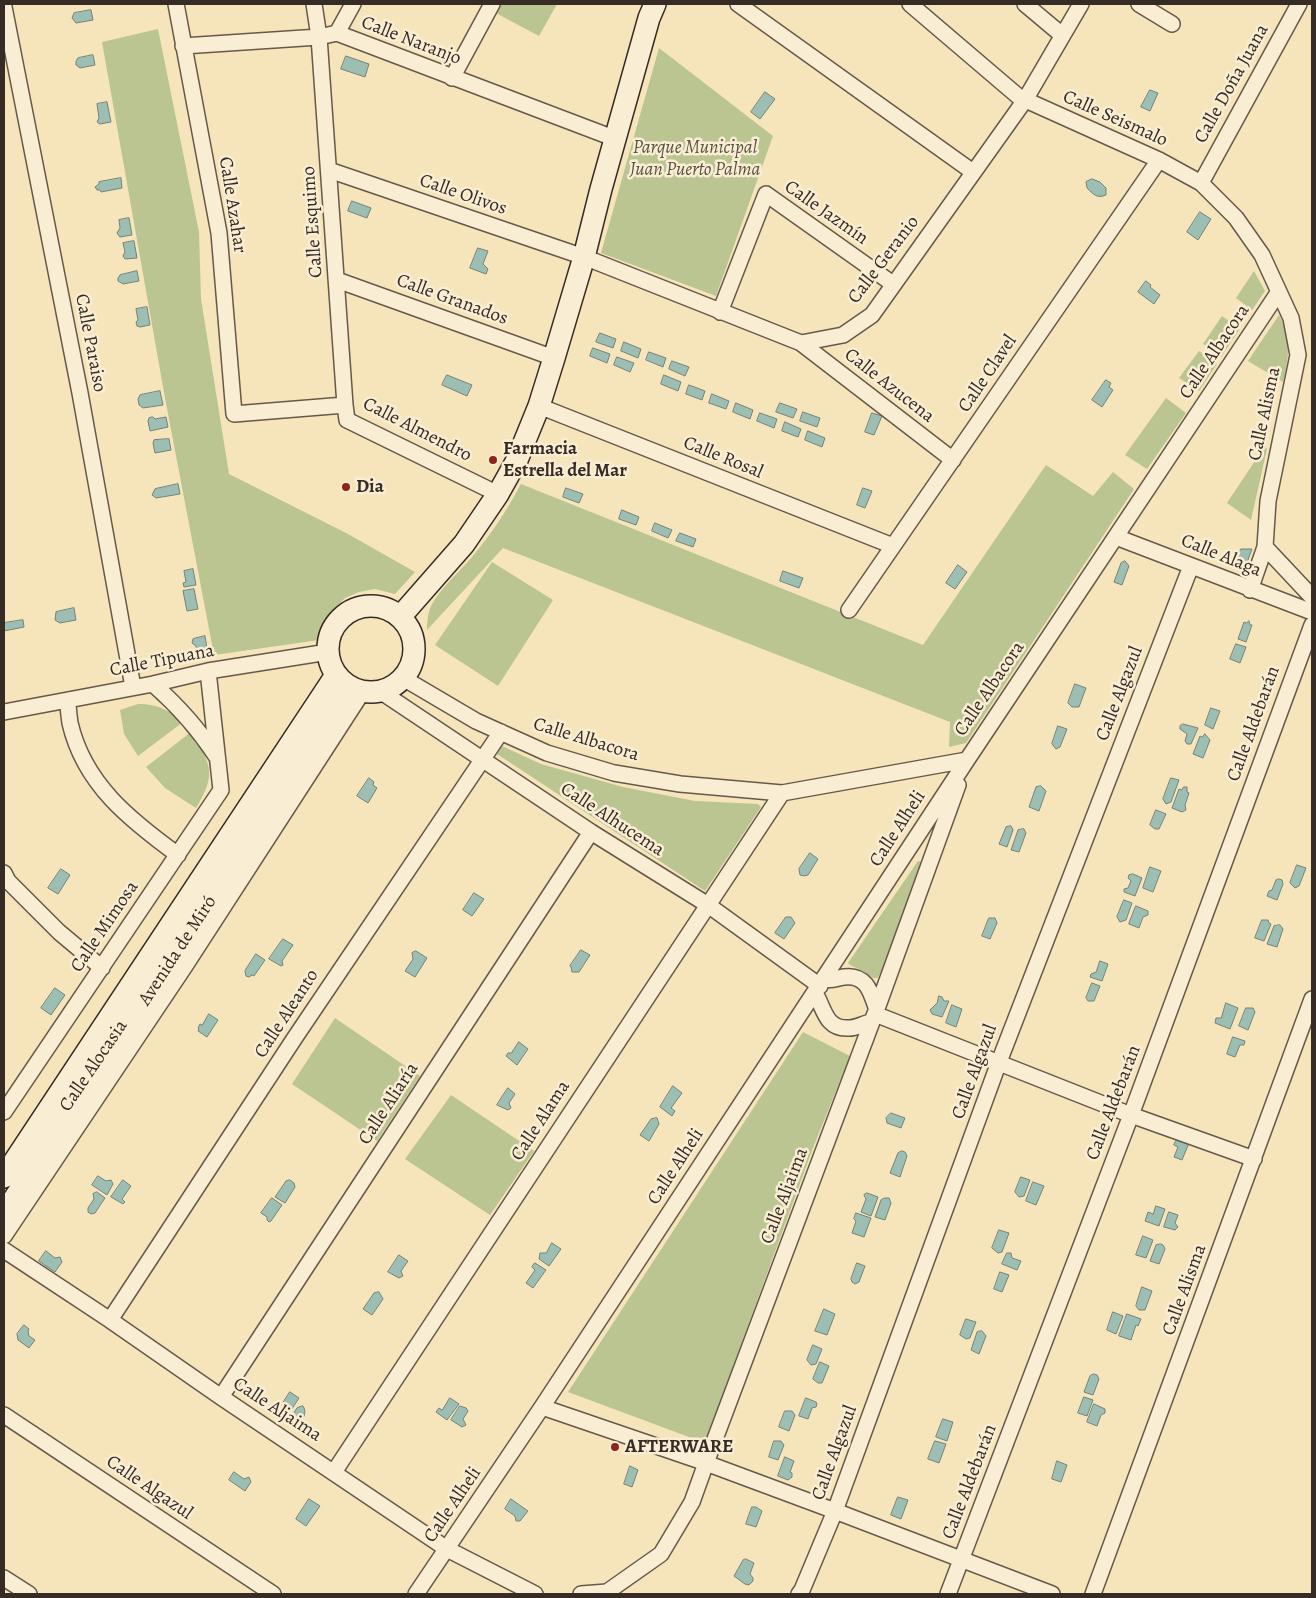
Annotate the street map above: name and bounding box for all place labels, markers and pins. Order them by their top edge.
place label: Farmacia Estrella del Mar [503,438,627,482]
marker: Farmacia Estrella del Mar [487,454,499,466]
place label: Dia [356,476,384,498]
marker: Dia [340,481,352,493]
place label: AFTERWARE [625,1436,733,1458]
marker: AFTERWARE [609,1441,621,1453]

